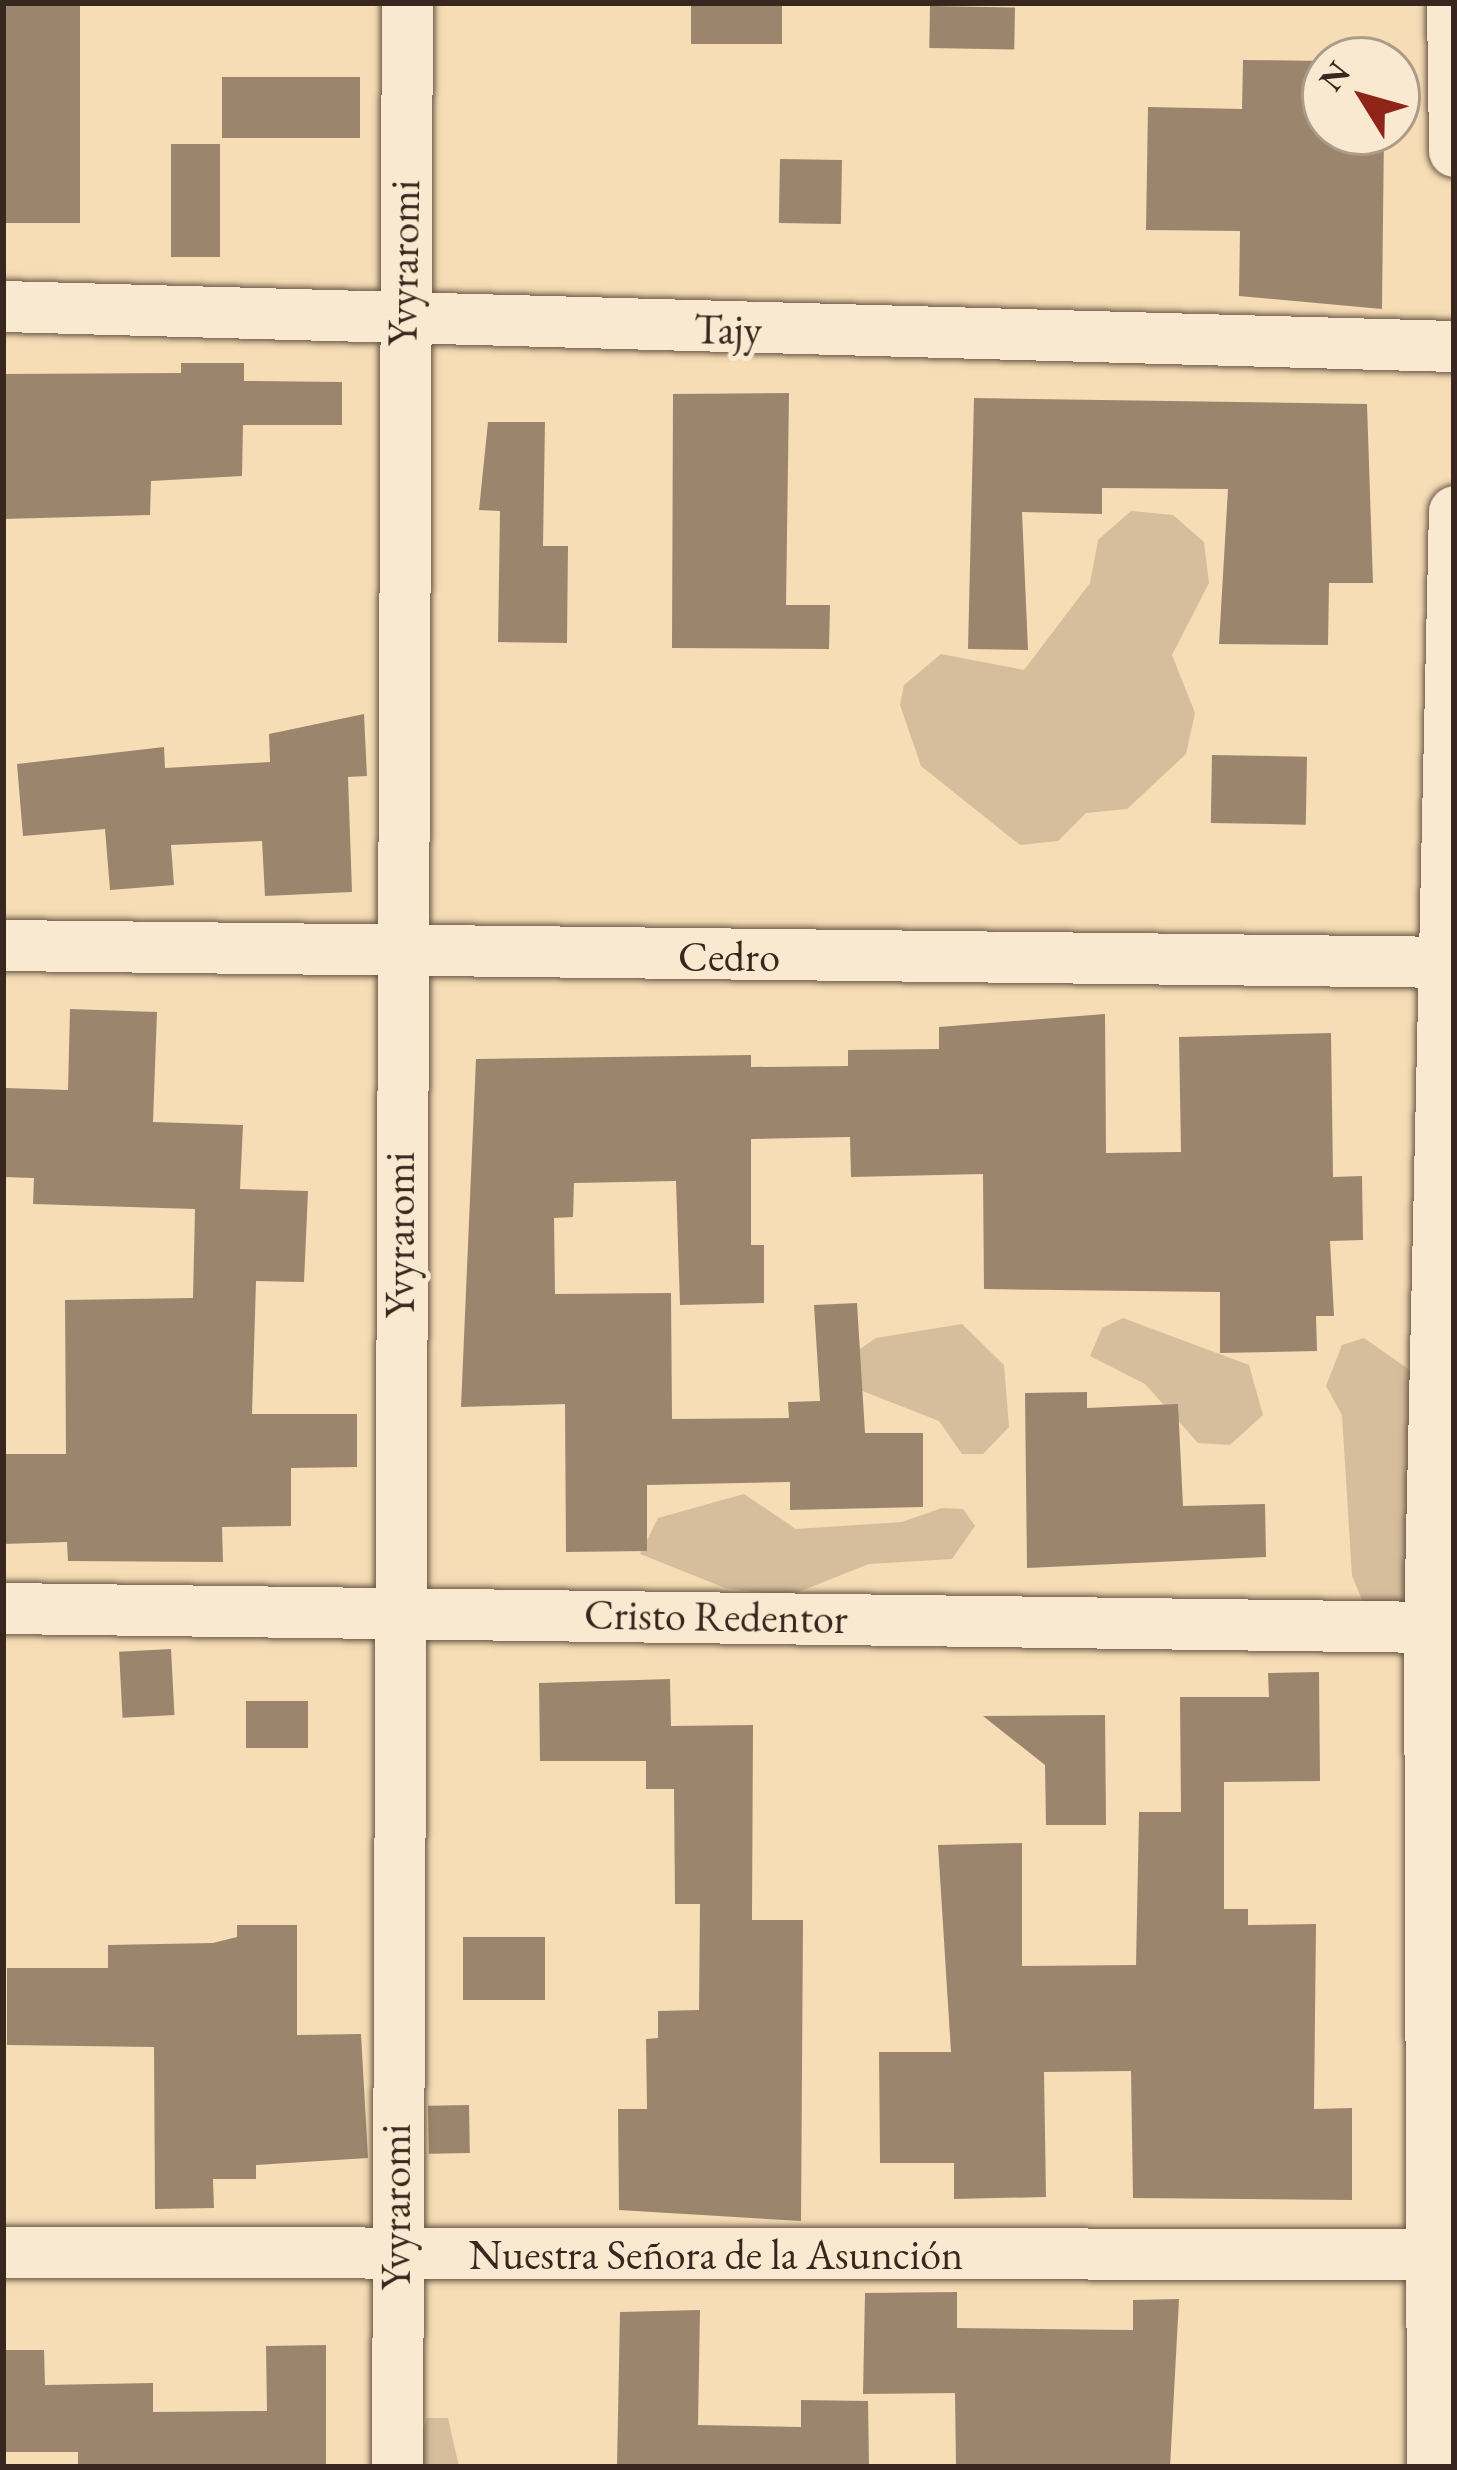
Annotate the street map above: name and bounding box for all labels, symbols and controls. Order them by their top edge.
north arrow [1301,36,1421,156]
text: N [1309,52,1359,99]
street label: Yvyraromi [377,179,431,347]
street label: Tajy [694,304,762,356]
street label: Cedro [678,932,780,982]
street label: Yvyraromi [375,1152,425,1318]
street label: Cristo Redentor [584,1590,848,1644]
street label: Yvyraromi [371,2124,421,2290]
street label: Nuestra Señora de la Asunción [469,2230,963,2280]

